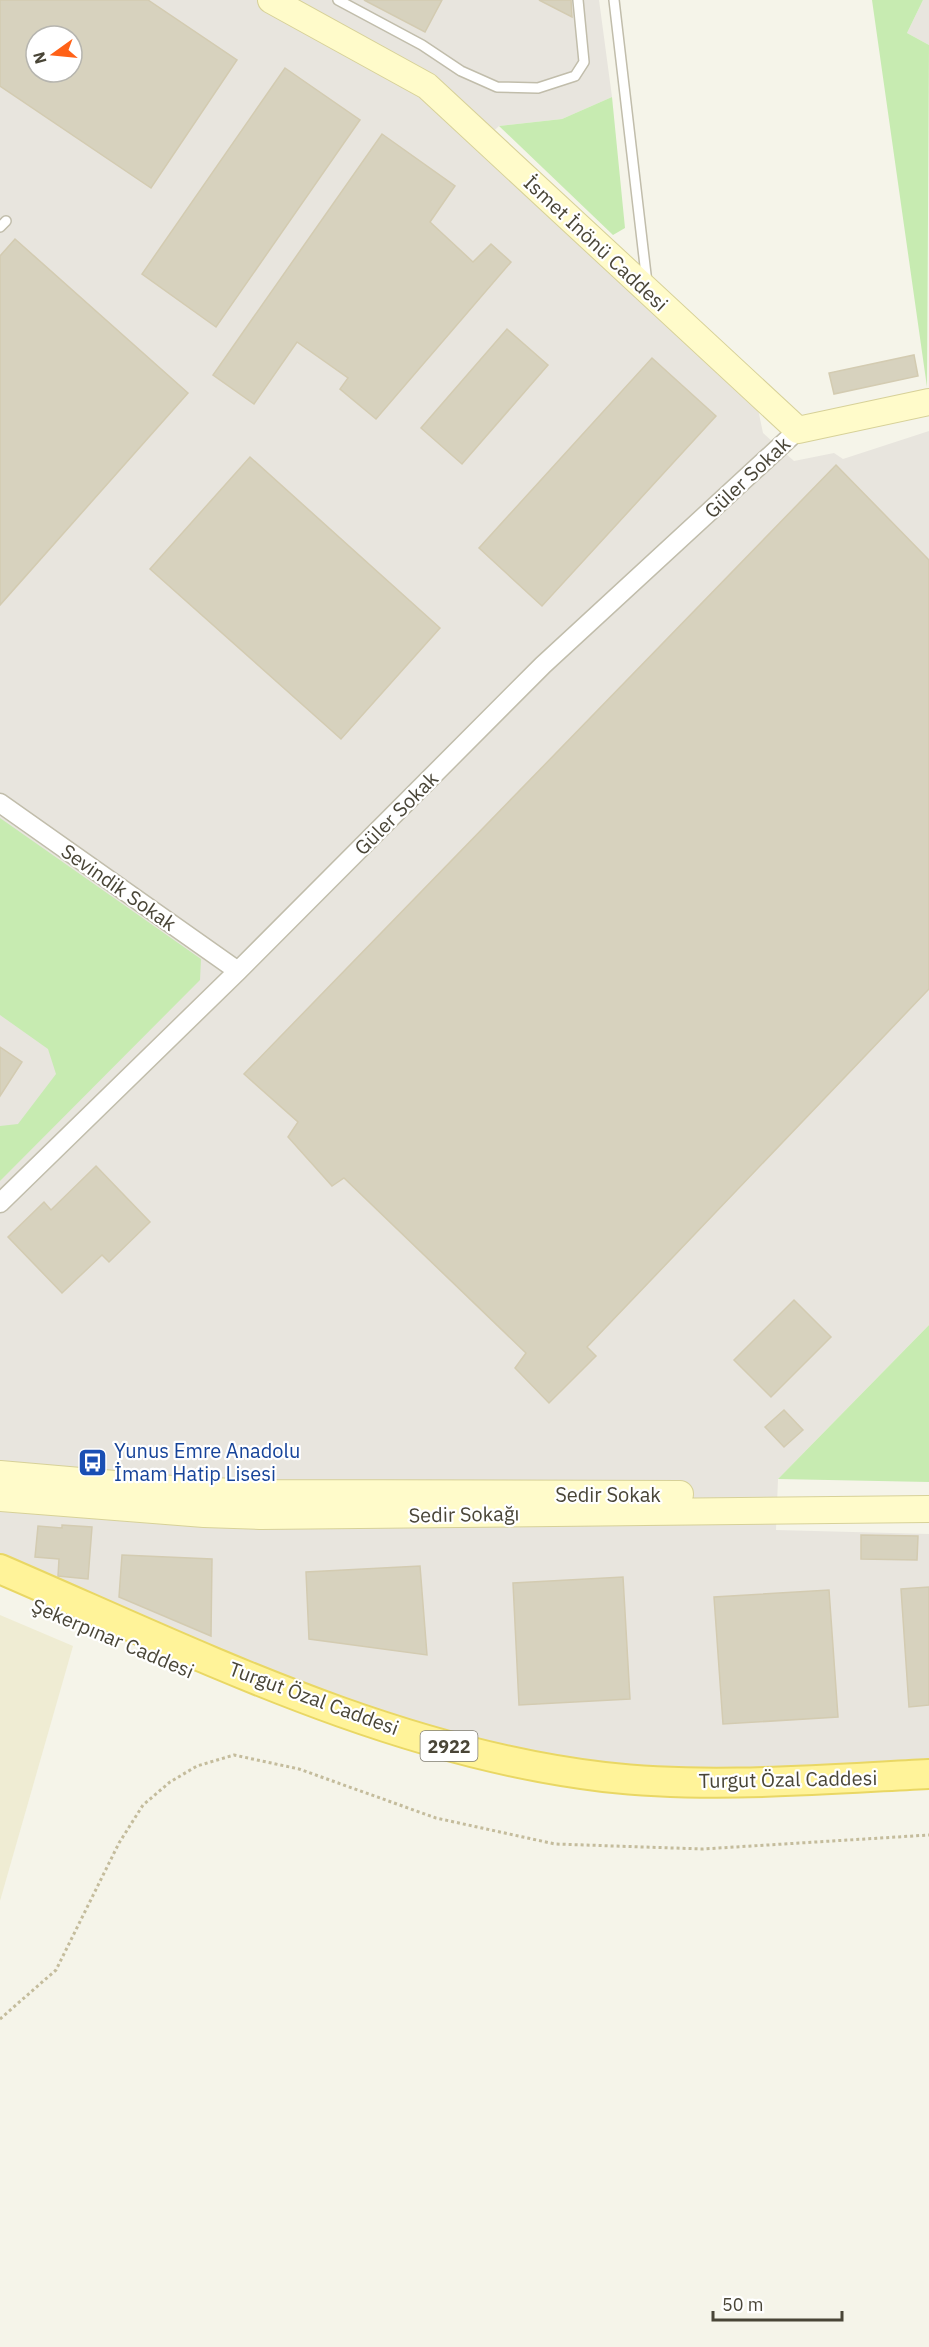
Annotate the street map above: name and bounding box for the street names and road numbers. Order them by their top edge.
street label: İsmet İnönü Caddesi [518,169,674,317]
street label: Güler Sokak [698,430,796,524]
street label: Güler Sokak [348,765,444,861]
street label: Sevindik Sokak [56,837,182,937]
street label: Sedir Sokak [555,1481,661,1508]
street label: Sedir Sokağı [408,1500,520,1528]
street label: Şekerpınar Caddesi [28,1592,198,1684]
street label: Turgut Özal Caddesi [225,1655,403,1741]
road number: 2922 [420,1731,478,1761]
street label: Turgut Özal Caddesi [698,1764,878,1794]

